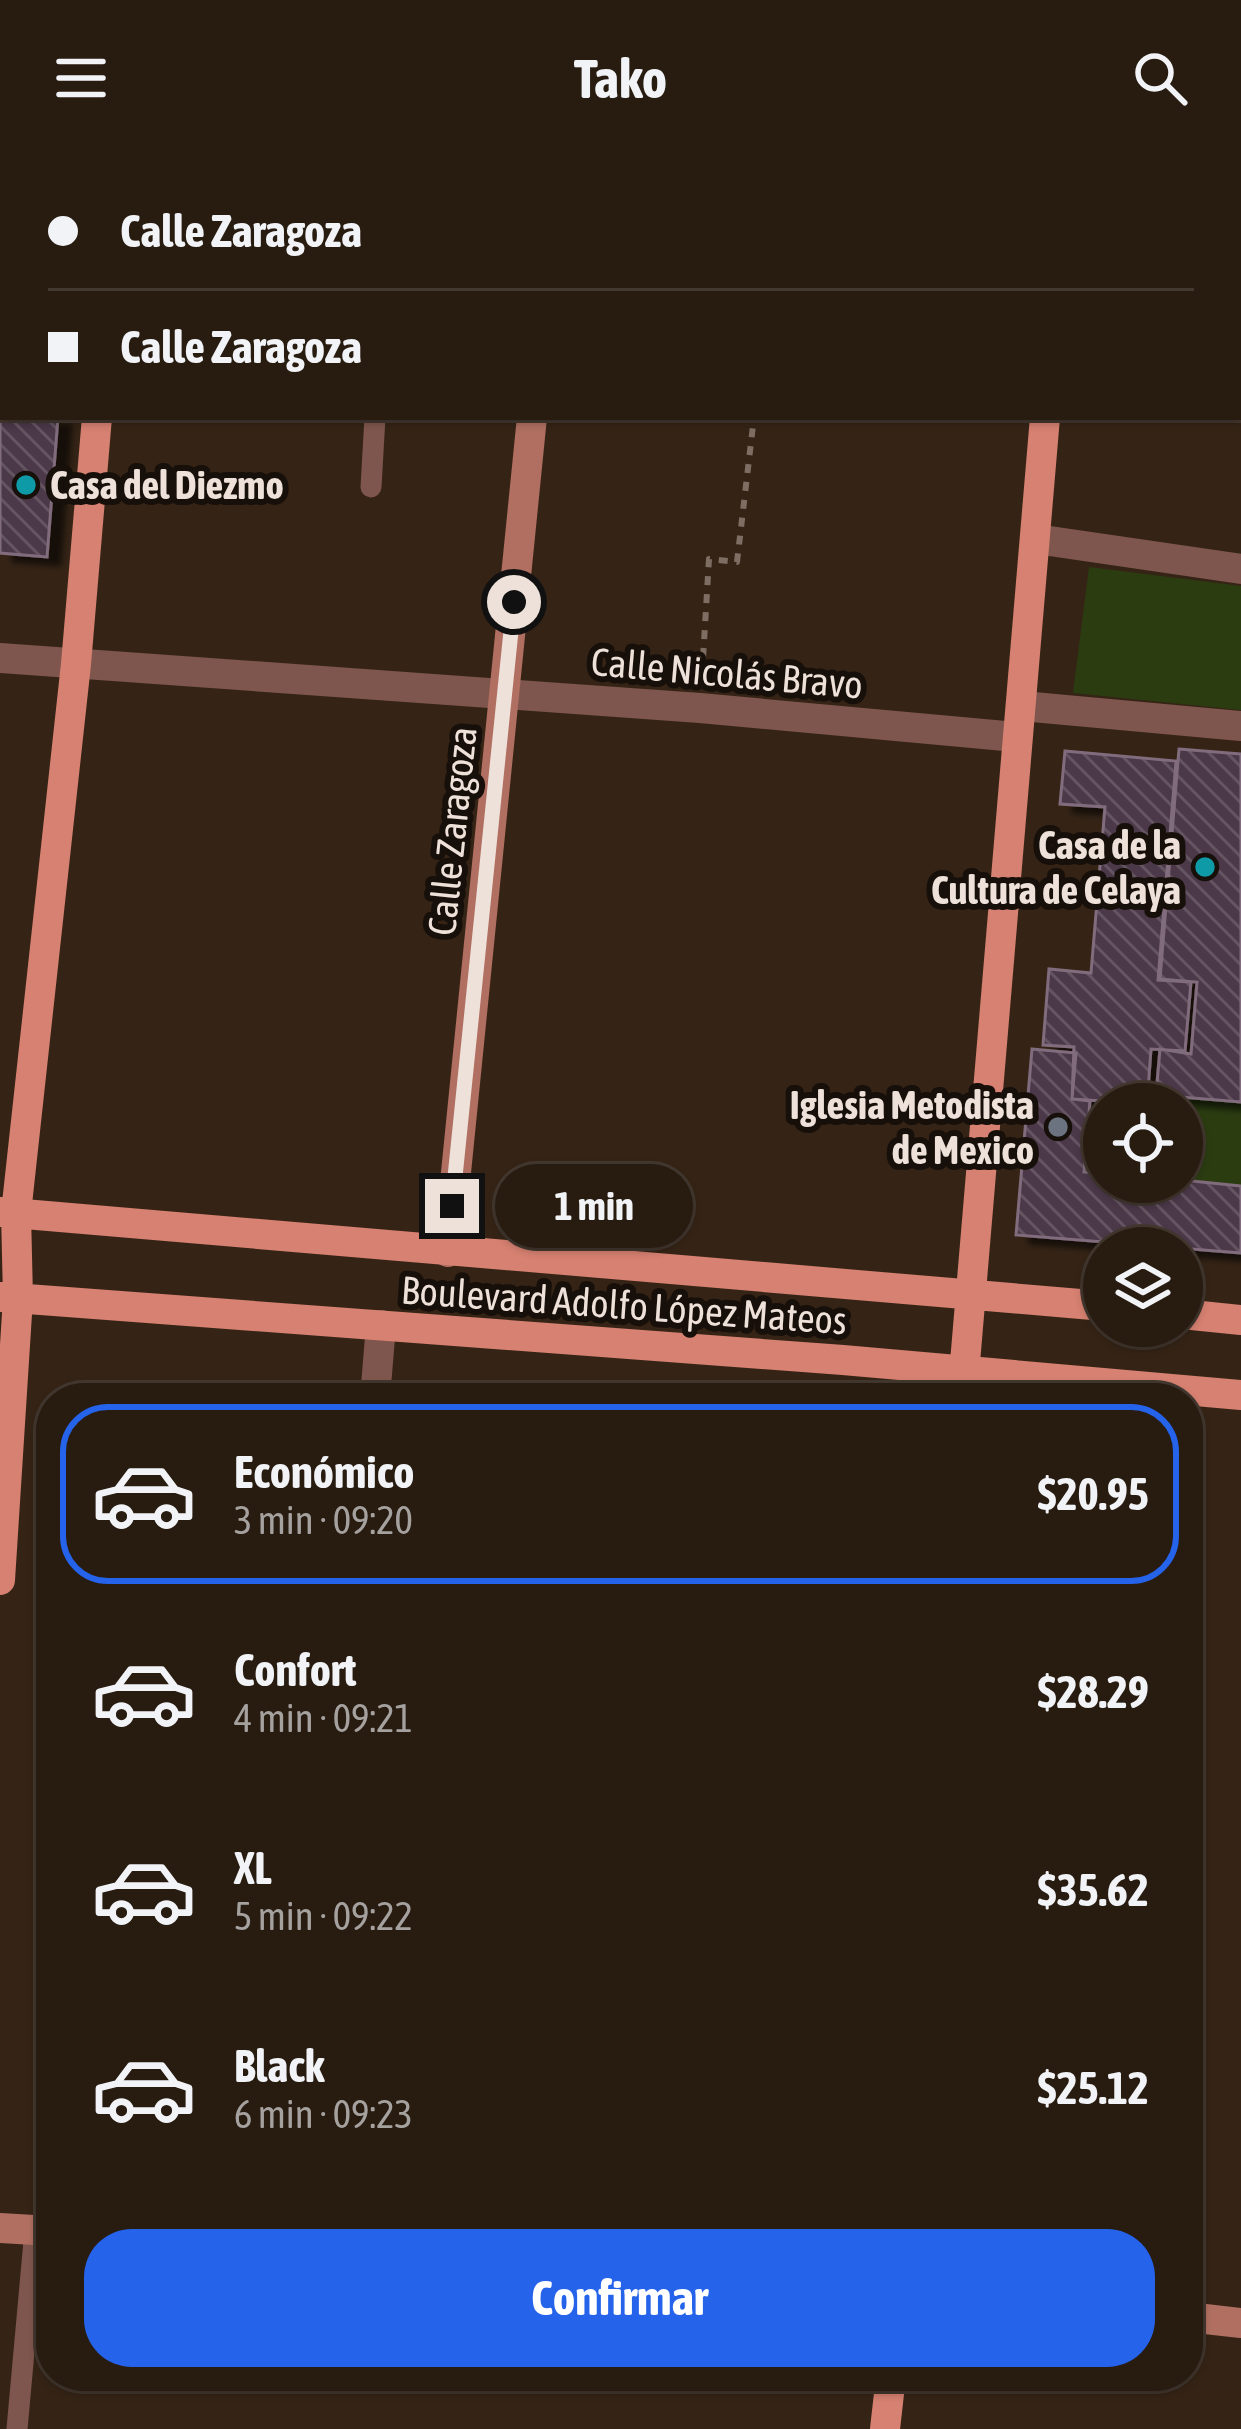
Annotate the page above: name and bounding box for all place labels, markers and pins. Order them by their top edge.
place label: Casa del Diezmo [50,463,284,507]
marker: Casa del Diezmo [13,472,39,498]
place label: Casa de la Cultura de Celaya [931,823,1181,912]
marker: Casa de la Cultura de Celaya [1192,854,1218,880]
place label: Iglesia Metodista de Mexico [790,1083,1034,1172]
marker: Iglesia Metodista de Mexico [1045,1114,1071,1140]

